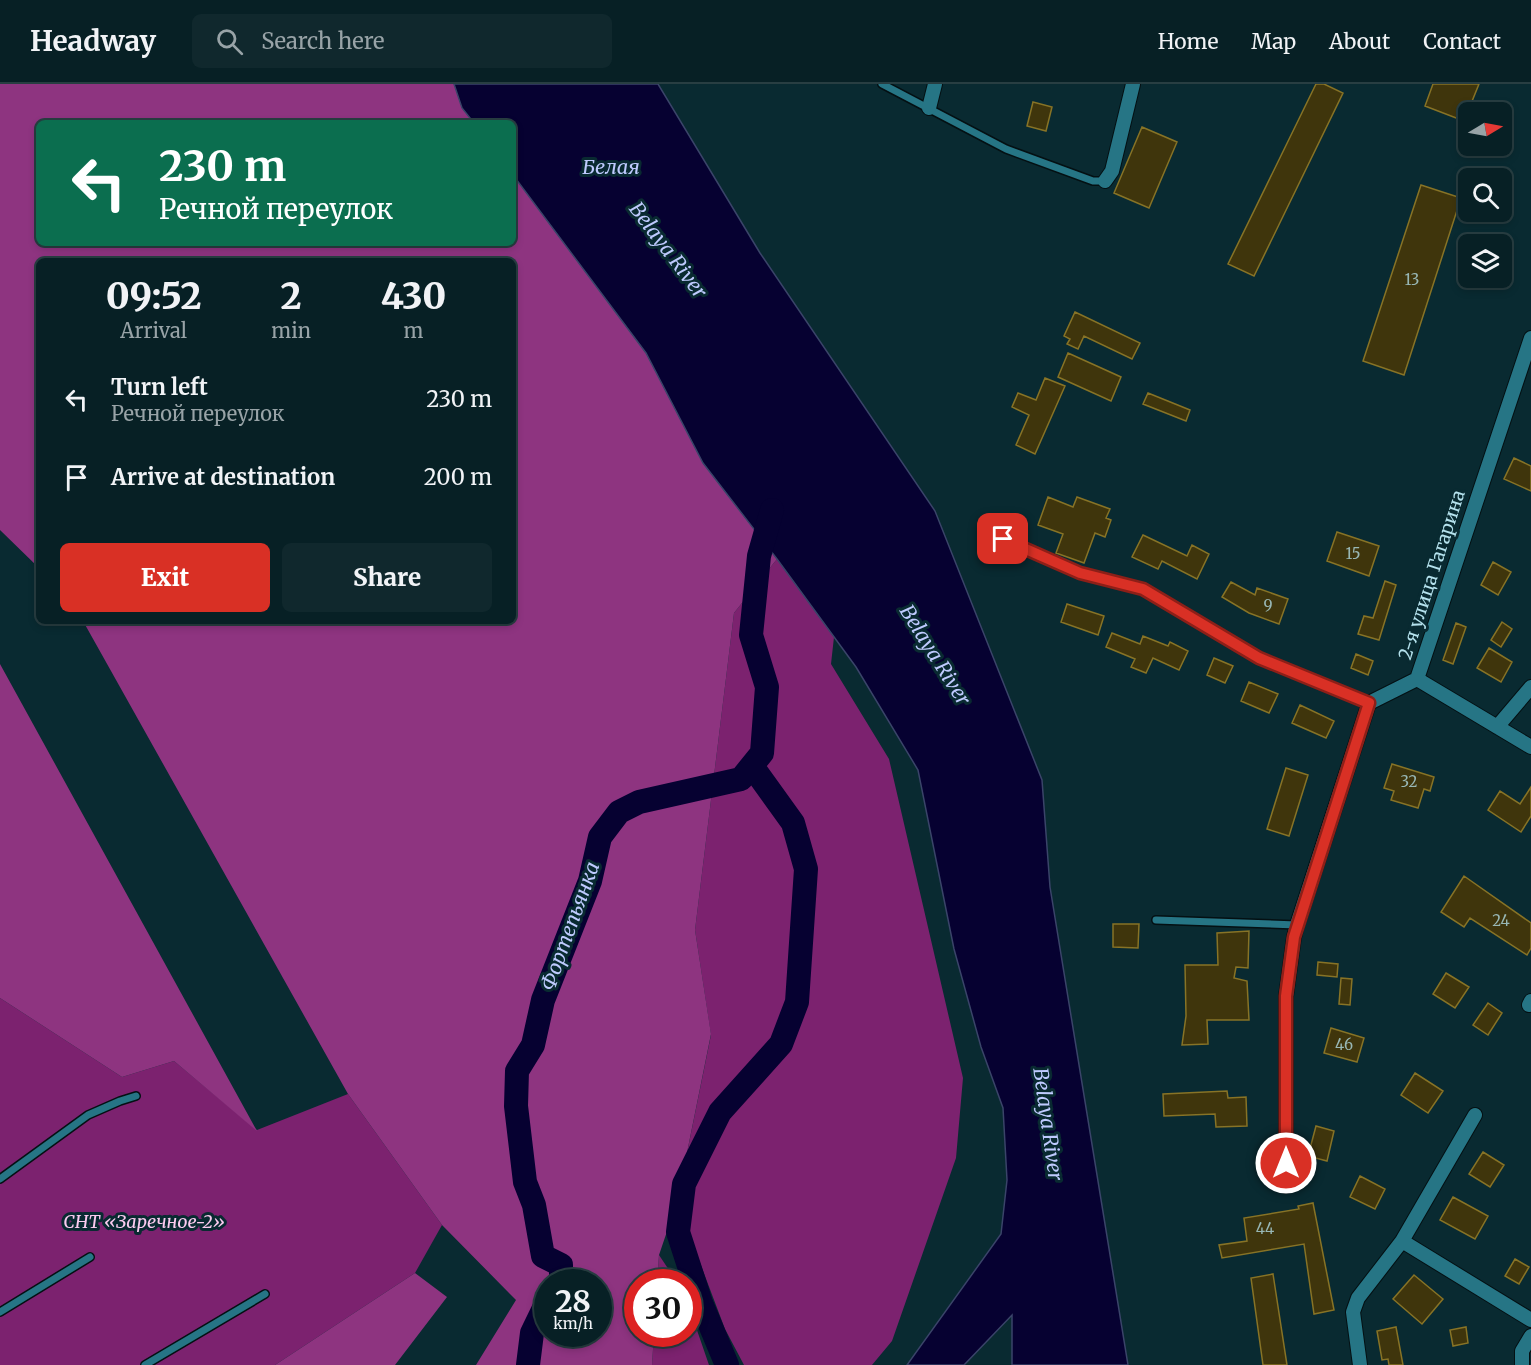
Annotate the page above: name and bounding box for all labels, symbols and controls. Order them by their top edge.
search box [192,14,612,68]
text: Headway [30,23,156,59]
icon: search [213,25,246,58]
text: Search here [261,27,385,55]
text: Home [1158,28,1218,55]
text: Map [1251,28,1296,55]
text: About [1329,28,1390,55]
text: Contact [1423,28,1501,55]
north arrow [1458,102,1512,156]
map controls [1458,102,1512,288]
text: 230 m [159,140,286,192]
icon: left [60,144,138,222]
water label: Белая [582,154,640,179]
button: search [1458,168,1512,222]
text: Речной переулок [159,192,393,226]
water label: Belaya River [624,197,713,303]
button: layers [1458,234,1512,288]
house number: 13 [1405,270,1419,289]
text: 09:52 [106,274,202,319]
text: 2 [281,274,302,319]
text: 430 [381,274,446,319]
text: Arrival [120,318,187,343]
text: min [271,318,311,343]
text: m [404,318,423,343]
text: Turn left [111,373,208,401]
icon: left [60,383,93,416]
text: 230 m [426,385,492,413]
text: Речной переулок [111,401,284,426]
icon: arrive [60,461,93,494]
text: Arrive at destination [111,463,335,491]
text: 200 m [424,463,492,491]
street label: 2-я улица Гагарина [1393,487,1470,663]
pin [977,513,1028,564]
icon: arrive [986,522,1019,555]
button: Exit [60,543,270,612]
button: Share [282,543,492,612]
house number: 15 [1345,544,1361,563]
house number: 9 [1263,596,1273,615]
water label: Belaya River [895,600,977,710]
house number: 32 [1400,772,1418,791]
water label: Фортепьянка [535,858,604,994]
house number: 24 [1492,911,1510,930]
house number: 46 [1335,1035,1353,1054]
water label: Belaya River [1028,1066,1069,1183]
position arrow [1254,1131,1318,1195]
park label: СНТ «Заречное-2» [63,1210,225,1233]
house number: 44 [1256,1219,1274,1238]
speed limit sign: 30 [624,1269,702,1347]
text: 28 [555,1282,591,1320]
text: km/h [553,1314,593,1333]

